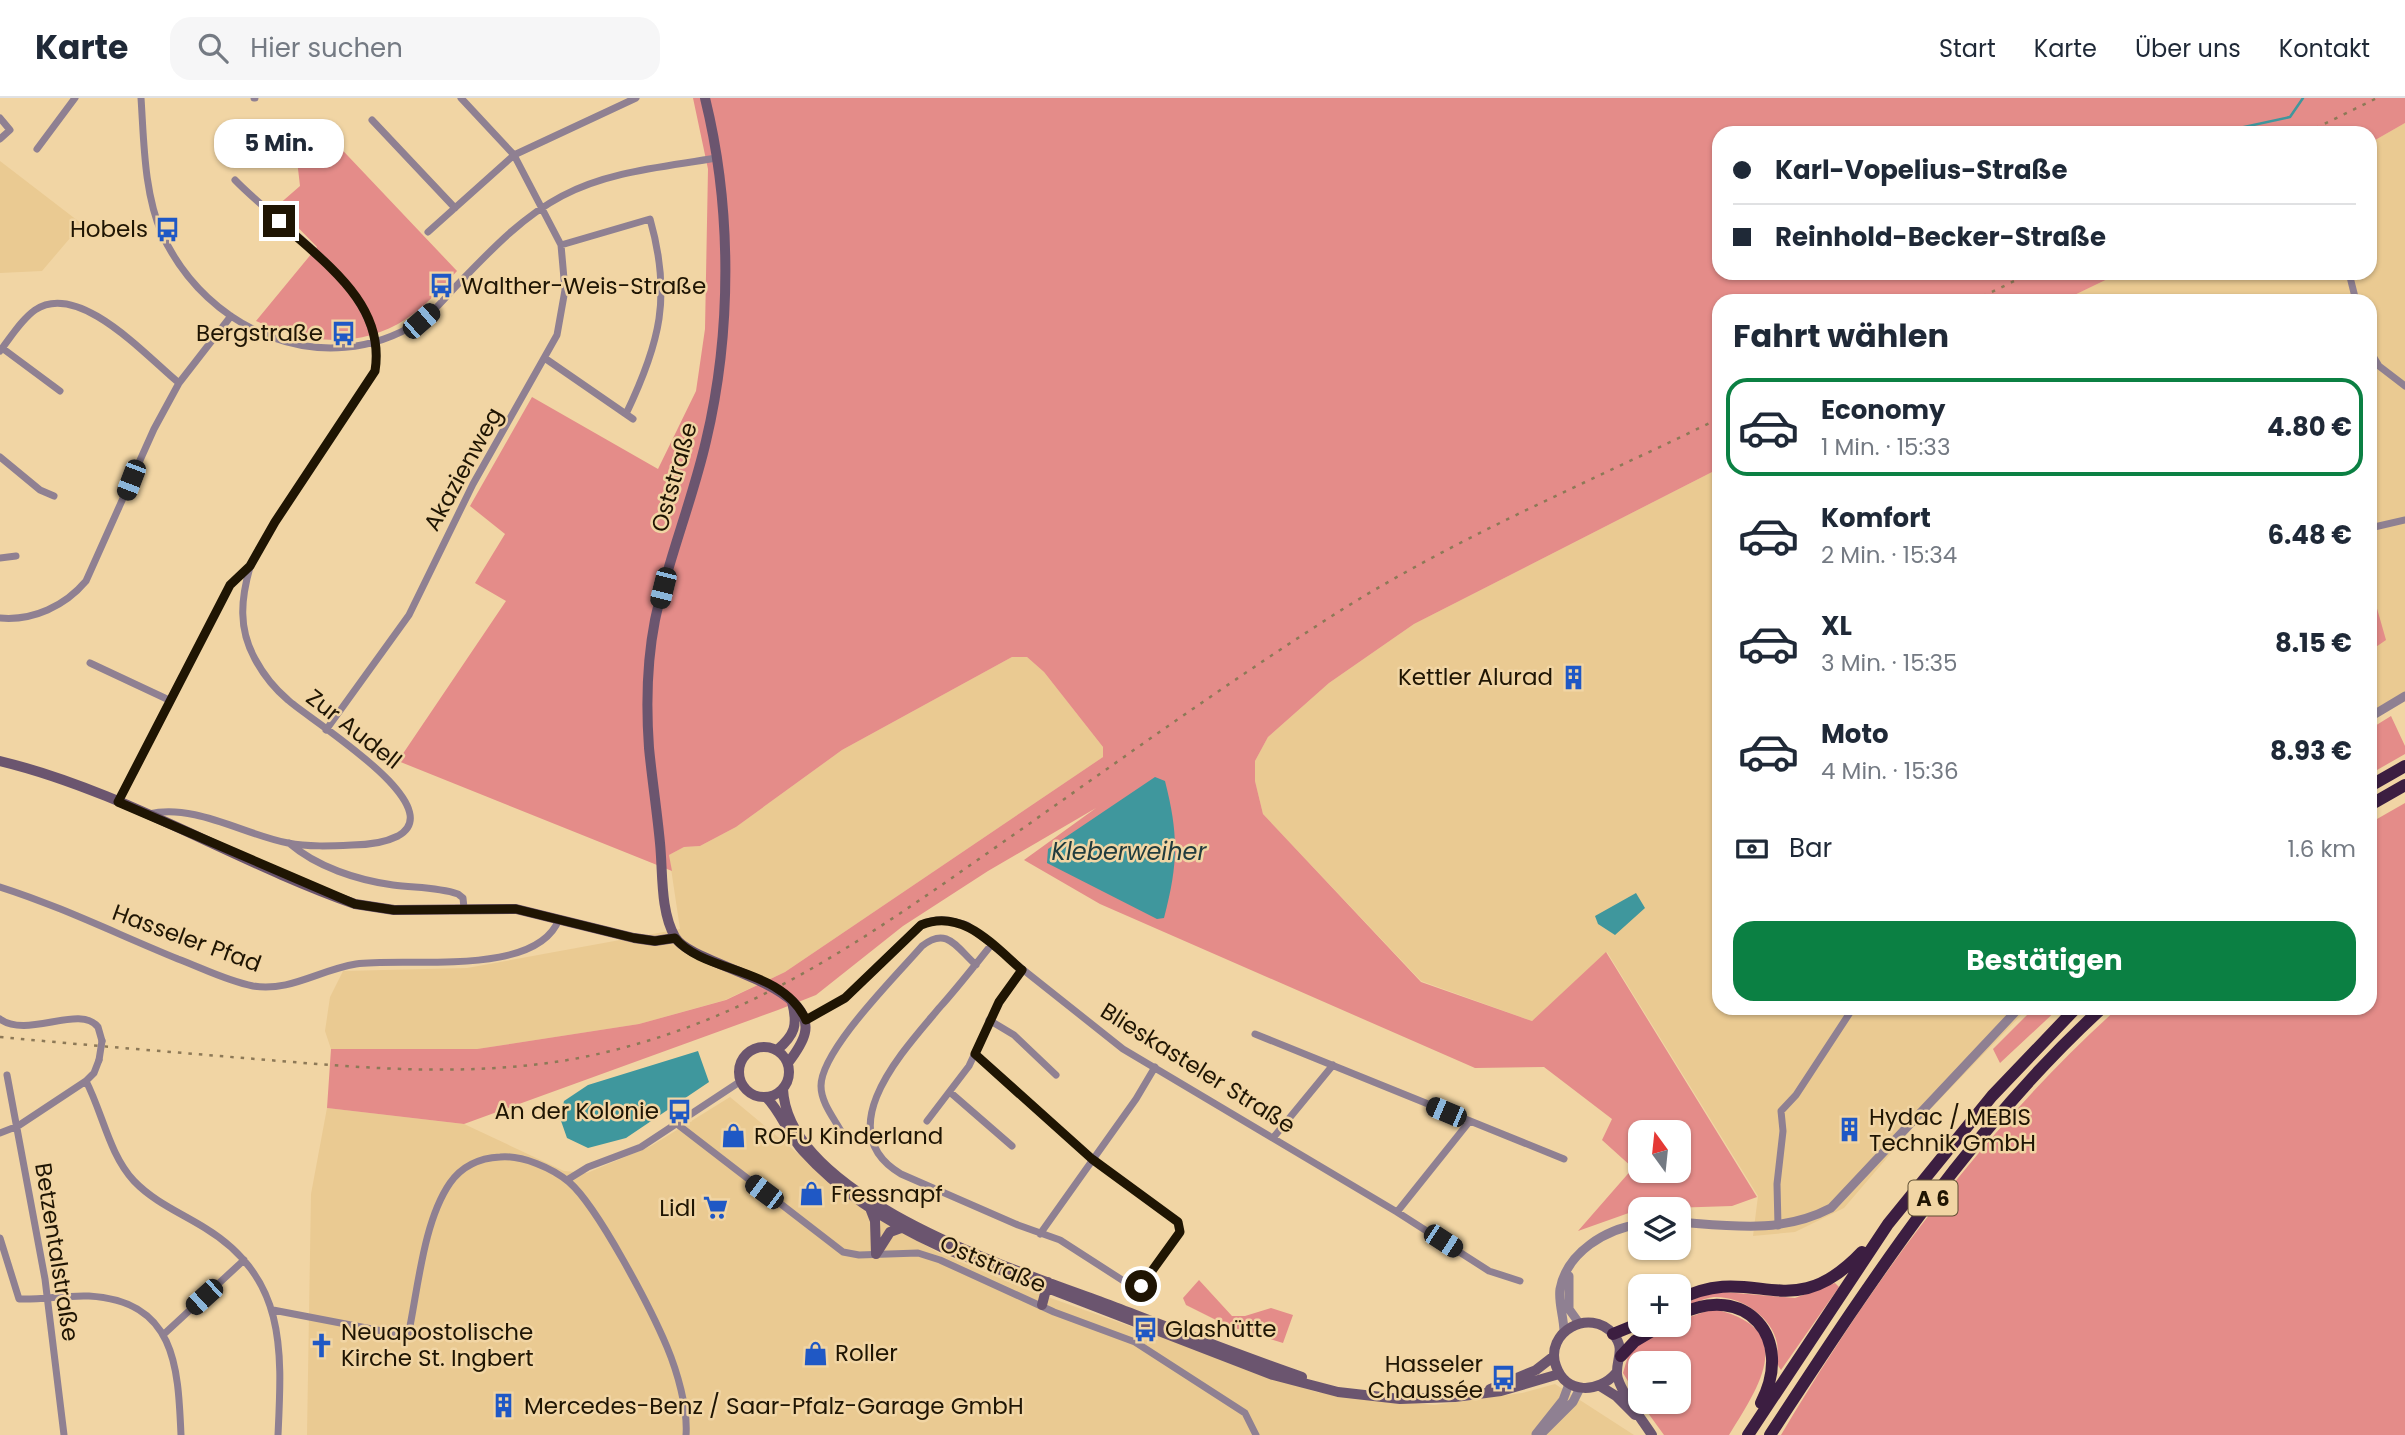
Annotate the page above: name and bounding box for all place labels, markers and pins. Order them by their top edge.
place label: Hobels [70,213,148,245]
bus stop icon: Hobels [154,215,182,243]
place label: Walther-Weis-Straße [461,270,706,302]
bus stop icon: Walther-Weis-Straße [427,272,455,300]
place label: Bergstraße [196,317,323,349]
bus stop icon: Bergstraße [329,319,357,347]
place label: Kettler Alurad [1398,661,1553,693]
building icon: Kettler Alurad [1559,663,1587,691]
place label: An der Kolonie [495,1095,659,1127]
bus stop icon: An der Kolonie [665,1097,693,1125]
place label: Hydac / MEBIS Technik GmbH [1869,1101,2036,1159]
building icon: Hydac / MEBIS Technik GmbH [1835,1116,1863,1144]
place label: ROFU Kinderland [754,1120,943,1152]
shop icon: ROFU Kinderland [720,1122,748,1150]
place label: Fressnapf [831,1178,943,1210]
shop icon: Fressnapf [797,1180,825,1208]
place label: Lidl [659,1192,696,1224]
supermarket icon: Lidl [702,1194,730,1222]
place label: Glashütte [1165,1313,1277,1345]
bus stop icon: Glashütte [1131,1315,1159,1343]
place label: Neuapostolische Kirche St. Ingbert [341,1316,534,1374]
church icon: Neuapostolische Kirche St. Ingbert [307,1331,335,1359]
place label: Roller [835,1337,898,1369]
shop icon: Roller [801,1339,829,1367]
place label: Hasseler Chaussée [1368,1348,1483,1406]
bus stop icon: Hasseler Chaussée [1489,1363,1517,1391]
place label: Mercedes-Benz / Saar-Pfalz-Garage GmbH [524,1390,1024,1422]
building icon: Mercedes-Benz / Saar-Pfalz-Garage GmbH [490,1392,518,1420]

